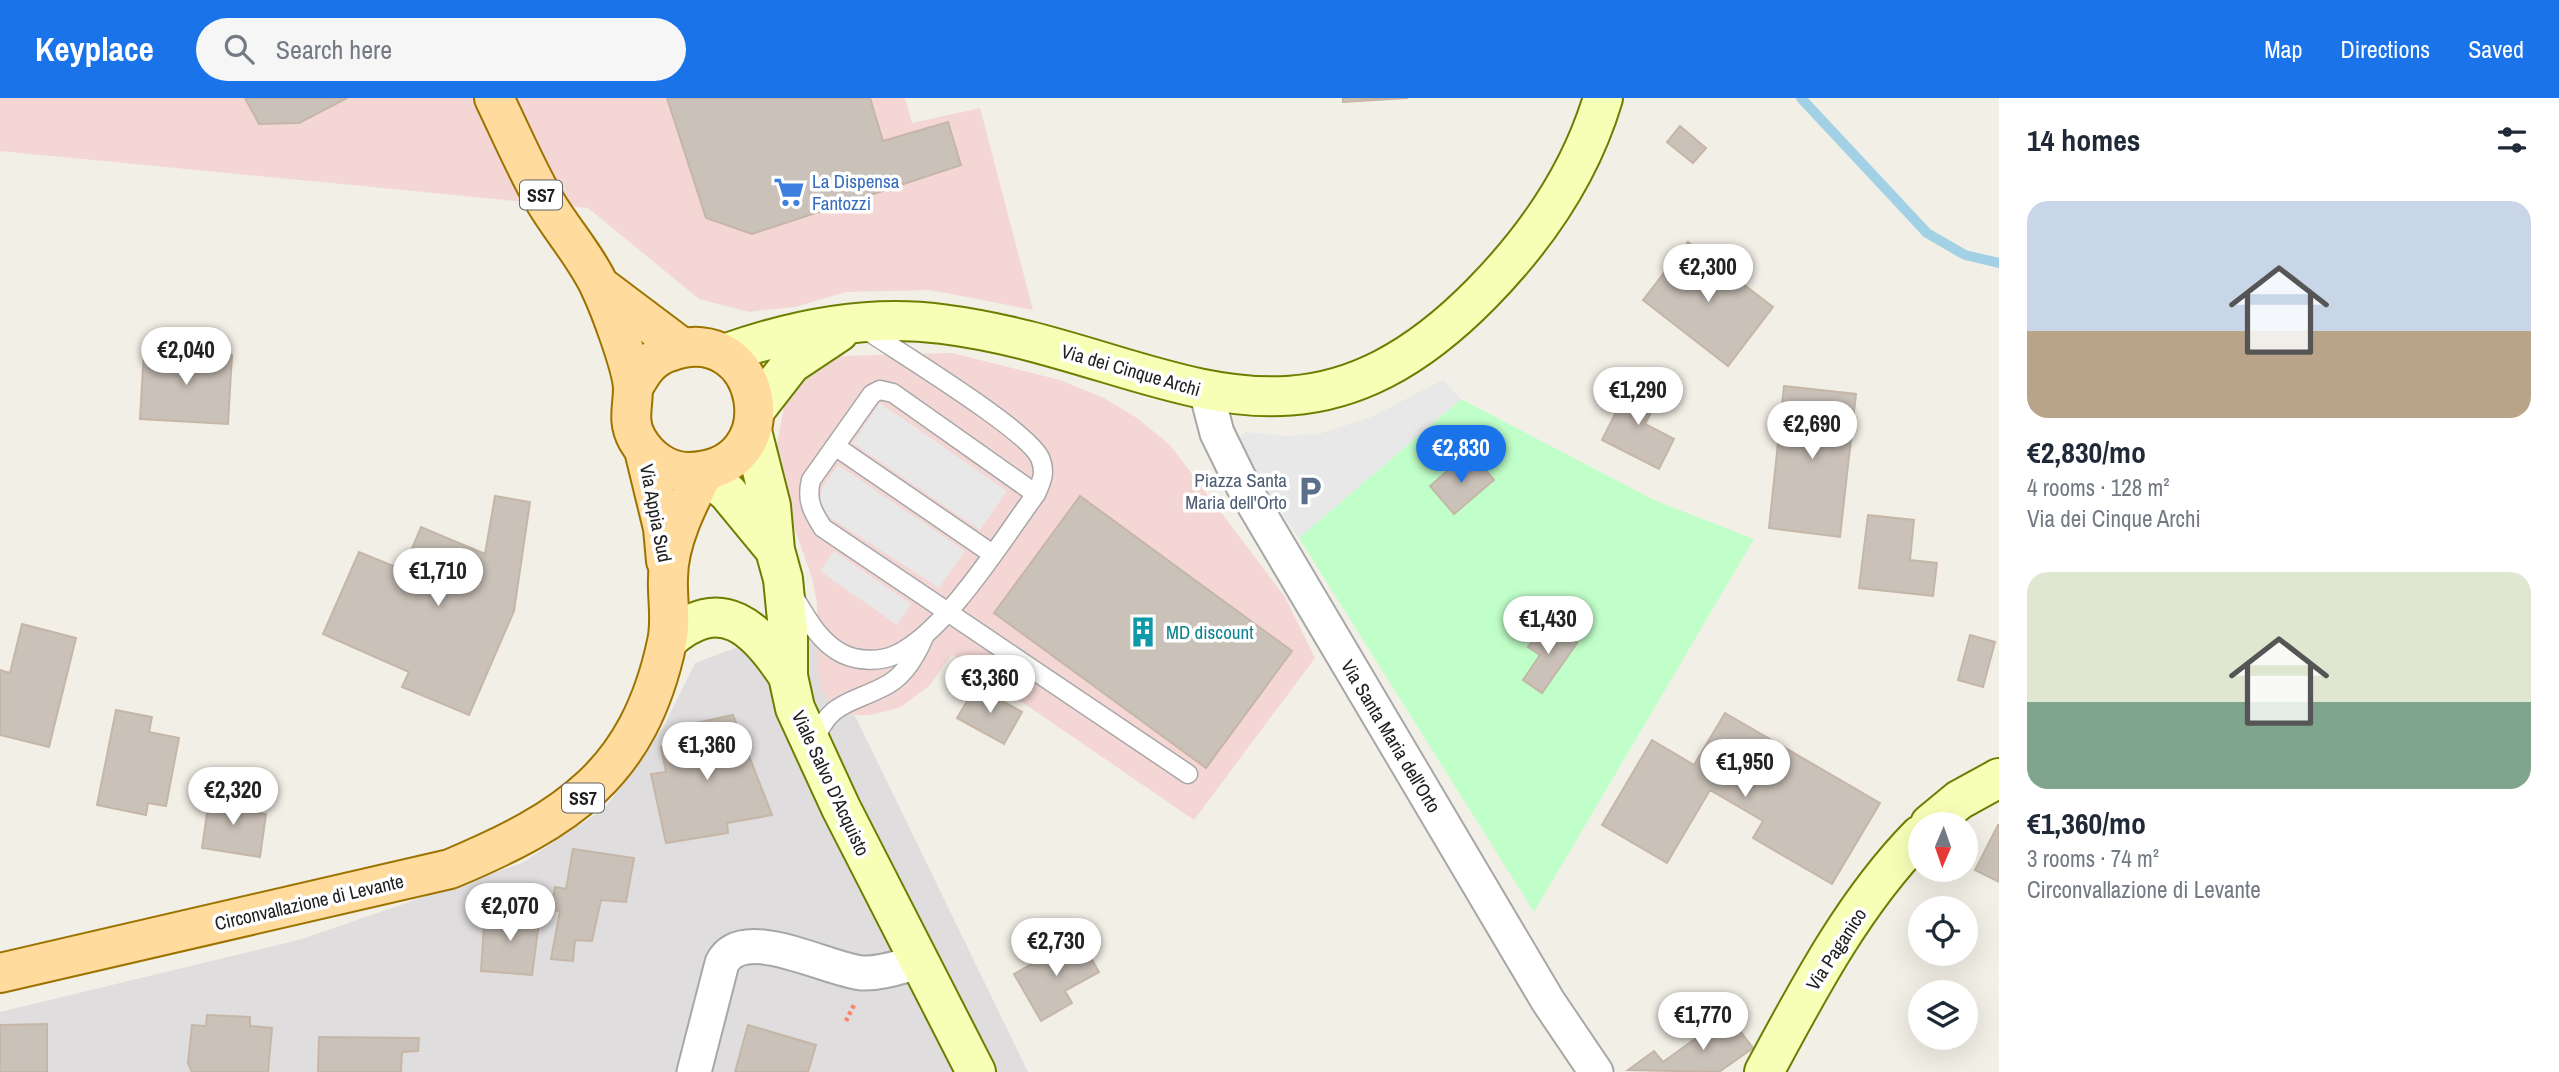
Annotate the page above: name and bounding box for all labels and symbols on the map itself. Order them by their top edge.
place label: La Dispensa Fantozzi [812,168,900,216]
supermarket icon: La Dispensa Fantozzi [772,175,806,209]
road number: SS7 [520,180,562,210]
pin: €2,300 [1651,244,1765,304]
pin: €2,040 [129,328,243,387]
street label: Via dei Cinque Archi [1058,338,1204,402]
pin: €1,290 [1581,368,1695,427]
pin: €2,690 [1755,402,1869,461]
pin: €2,830 [1404,426,1518,485]
street label: Via Appia Sud [634,462,678,564]
place label: Piazza Santa Maria dell'Orto [1185,467,1287,515]
parking icon: Piazza Santa Maria dell'Orto [1293,474,1327,508]
pin: €1,710 [381,548,495,608]
pin: €1,430 [1491,596,1605,656]
building icon: MD discount [1126,615,1160,649]
place label: MD discount [1166,619,1254,645]
street label: Via Santa Maria dell'Orto [1335,655,1447,817]
pin: €3,360 [933,656,1047,715]
street label: Viale Salvo D'Acquisto [786,706,876,860]
pin: €1,360 [650,722,764,782]
pin: €1,950 [1688,740,1802,799]
pin: €2,320 [176,768,290,827]
road number: SS7 [562,784,604,812]
north arrow [1908,812,1978,882]
street label: Circonvallazione di Levante [212,868,406,936]
pin: €2,070 [453,884,567,943]
street label: Via Paganico [1800,903,1872,995]
pin: €2,730 [999,918,1113,978]
pin: €1,770 [1646,992,1760,1052]

